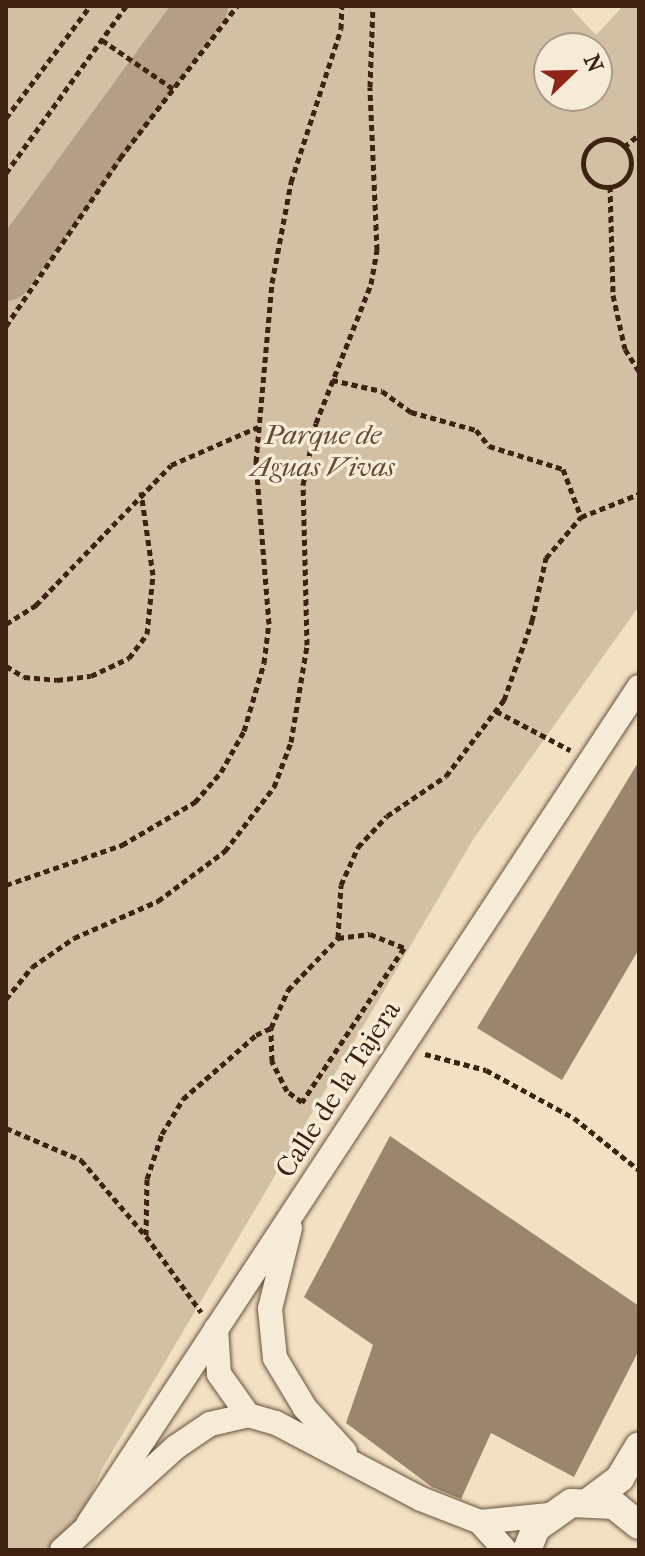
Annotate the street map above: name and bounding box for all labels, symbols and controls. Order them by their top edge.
north arrow [533,32,613,112]
text: N [578,51,608,76]
park label: Parque de Aguas Vivas [251,418,395,484]
street label: Calle de la Tajera [268,994,408,1184]

